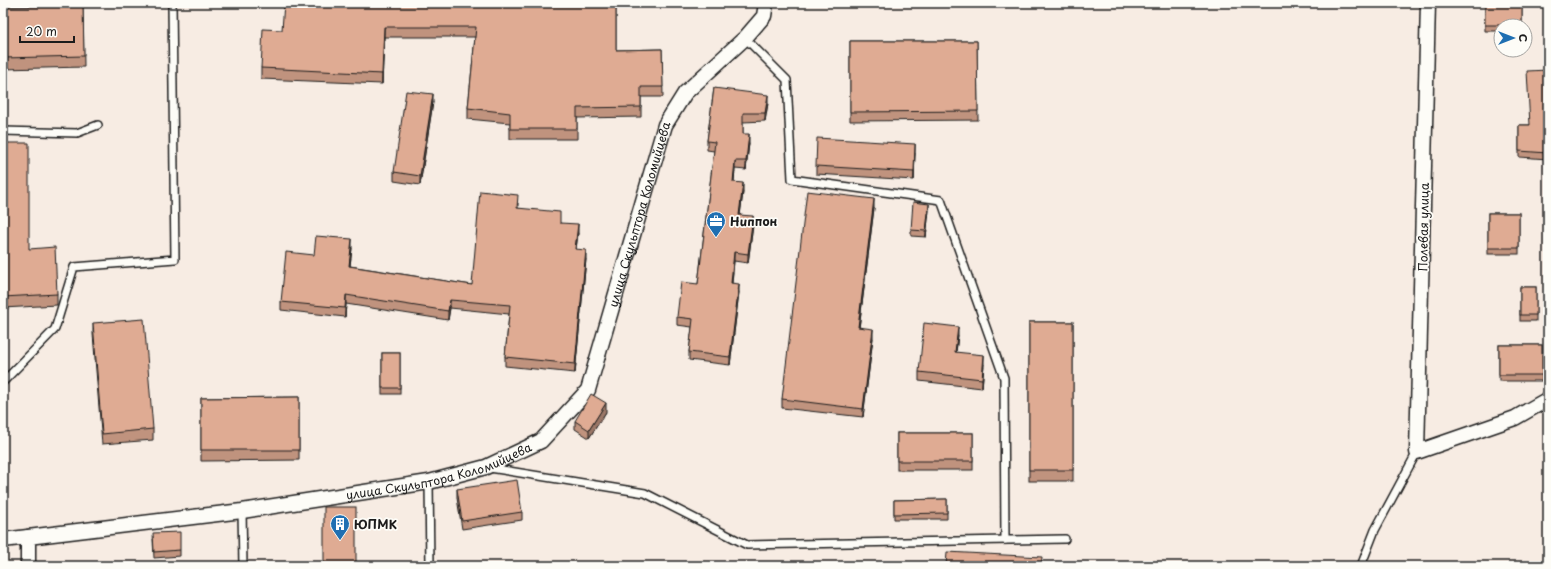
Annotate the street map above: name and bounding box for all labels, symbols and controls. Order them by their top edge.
scale bar [20,18,74,44]
north arrow [1493,18,1533,58]
text: 20 m [26,22,57,40]
text: С [1515,34,1532,42]
street label: улица Скульптора Коломийцева [604,119,675,309]
street label: Полевая улица [1413,182,1433,272]
office icon: Ниппон [705,210,727,238]
place label: Ниппон [730,212,777,230]
street label: улица Скульптора Коломийцева [345,438,535,504]
building icon: ЮПМК [329,513,351,541]
place label: ЮПМК [354,515,397,533]

